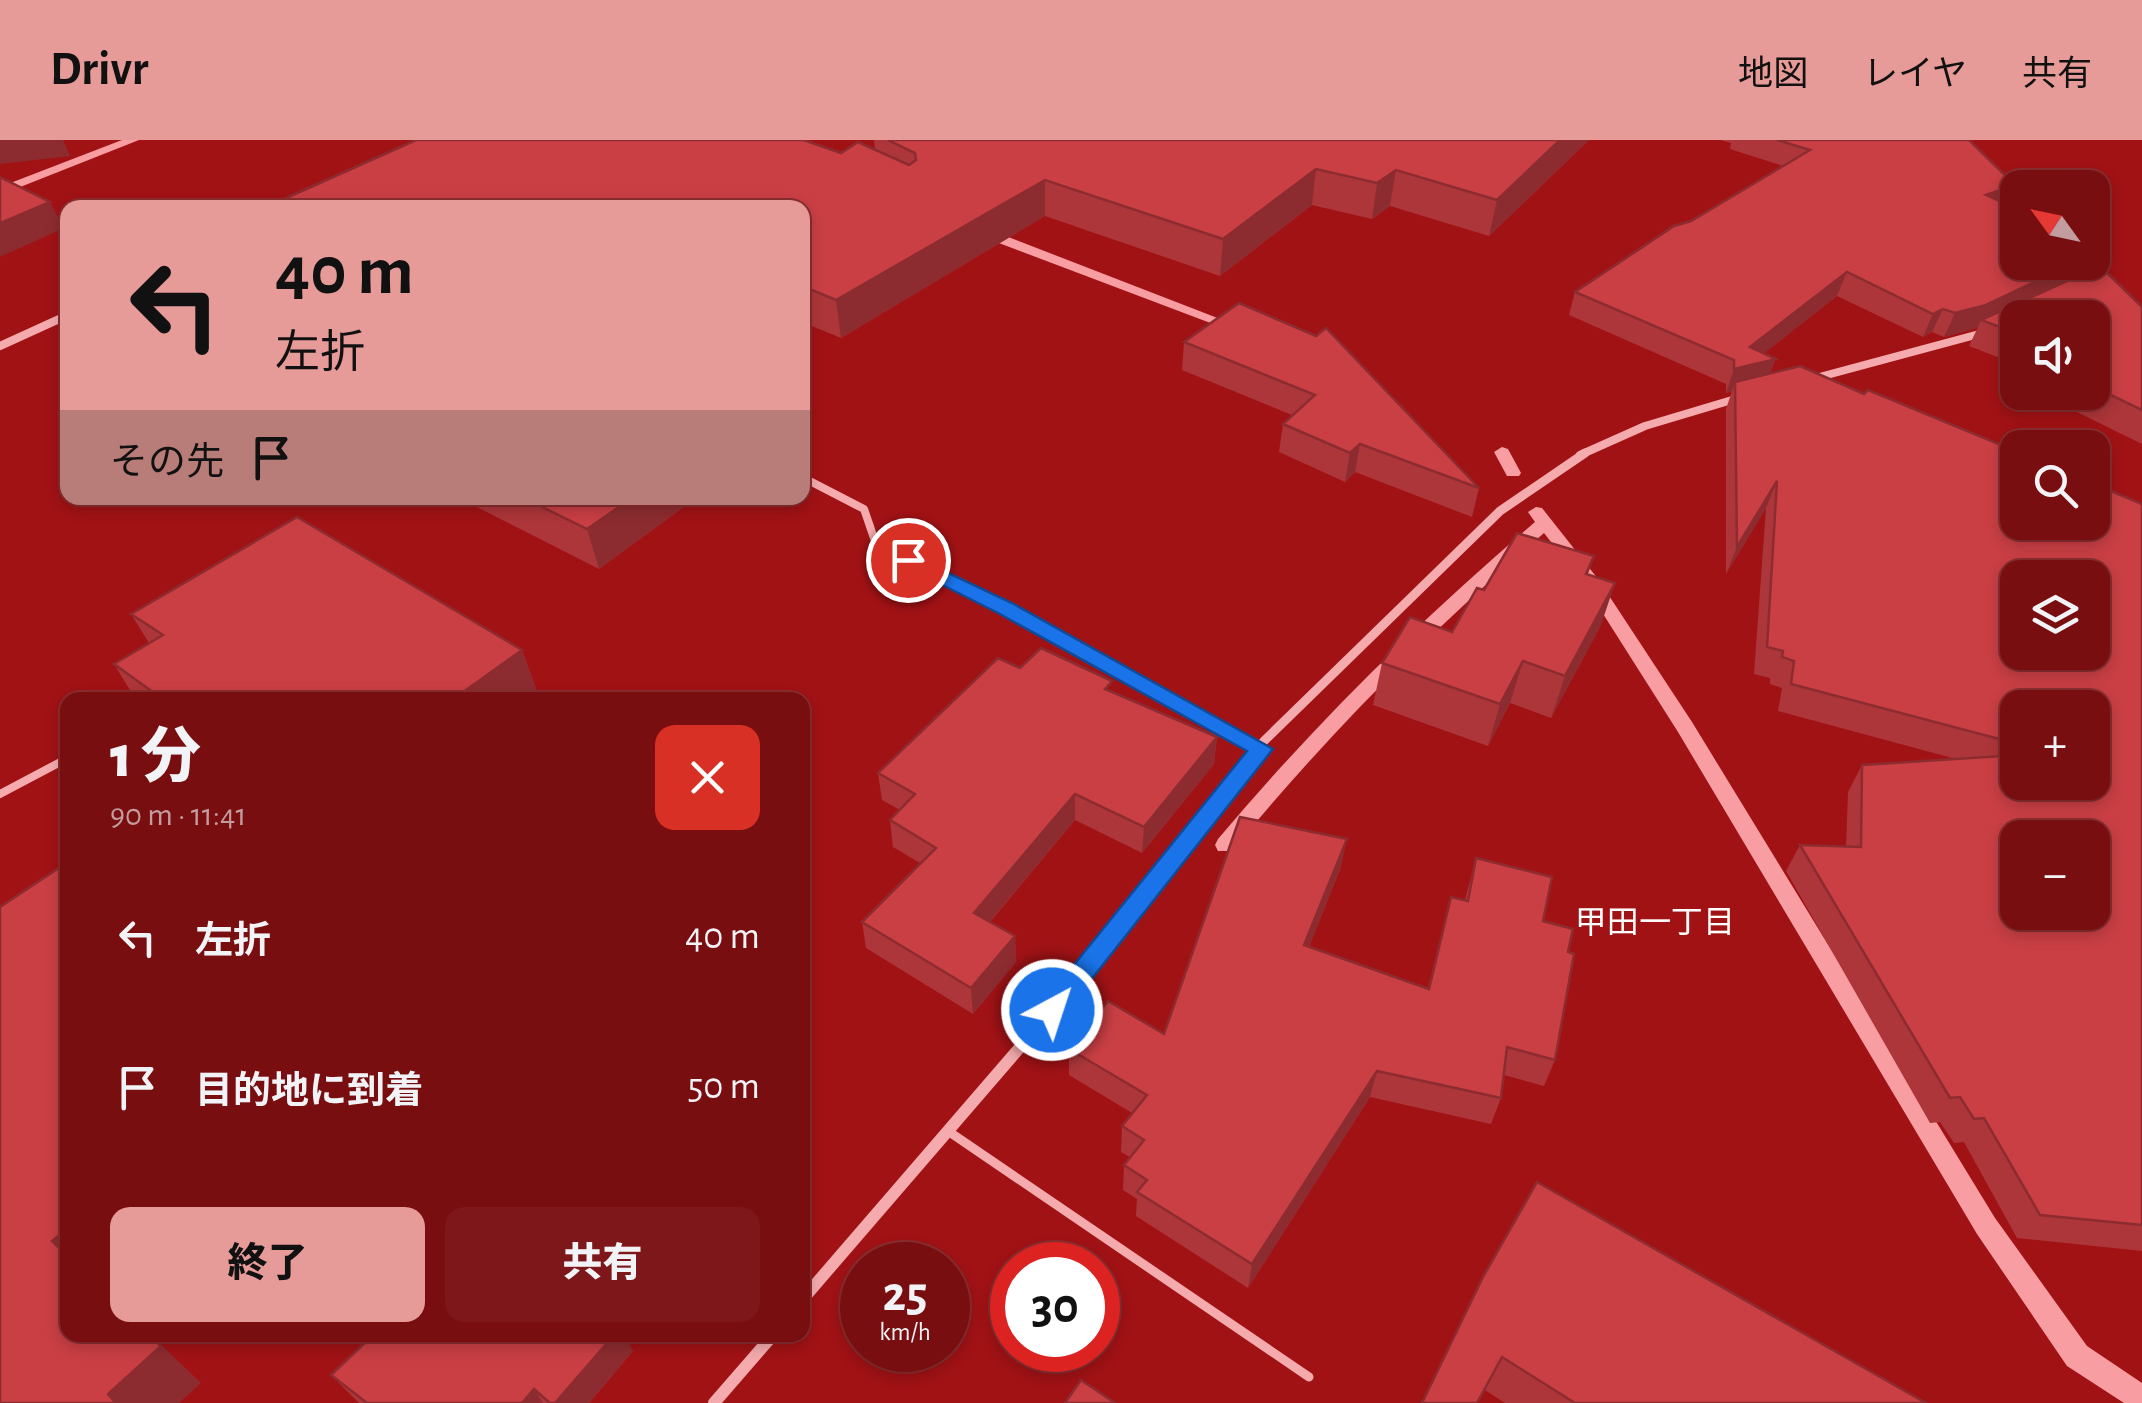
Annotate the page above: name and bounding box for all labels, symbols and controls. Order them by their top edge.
text: Drivr [50,46,149,94]
text: 地図 [1738,57,1808,92]
text: レイヤ [1863,57,1967,92]
text: 共有 [2022,57,2092,92]
north arrow [2000,170,2110,280]
map controls [2000,170,2110,930]
text: 40 m [275,237,414,307]
icon: left [110,240,240,370]
button: sound [2000,300,2110,410]
text: 左折 [275,331,365,376]
icon: arrive [244,430,299,485]
button: search [2000,430,2110,540]
text: その先 [110,444,224,482]
pin [866,518,951,603]
icon: arrive [881,533,936,588]
button: layers [2000,560,2110,670]
button: + [2000,690,2110,800]
button: close [655,725,760,830]
text: 1 分 [110,728,201,788]
text: 90 m · 11:41 [110,799,246,831]
button: − [2000,820,2110,930]
district label: 甲田一丁目 [1575,907,1735,939]
icon: left [110,910,165,965]
text: 40 m [685,918,760,956]
text: 左折 [195,923,271,961]
position arrow [1000,958,1104,1062]
icon: arrive [110,1060,165,1115]
text: 50 m [687,1068,760,1106]
text: 目的地に到着 [195,1073,423,1111]
button: 終了 [110,1207,425,1322]
button: 共有 [445,1207,760,1322]
speed limit sign: 30 [990,1242,1120,1372]
text: 25 [882,1270,928,1320]
text: km/h [879,1320,931,1345]

